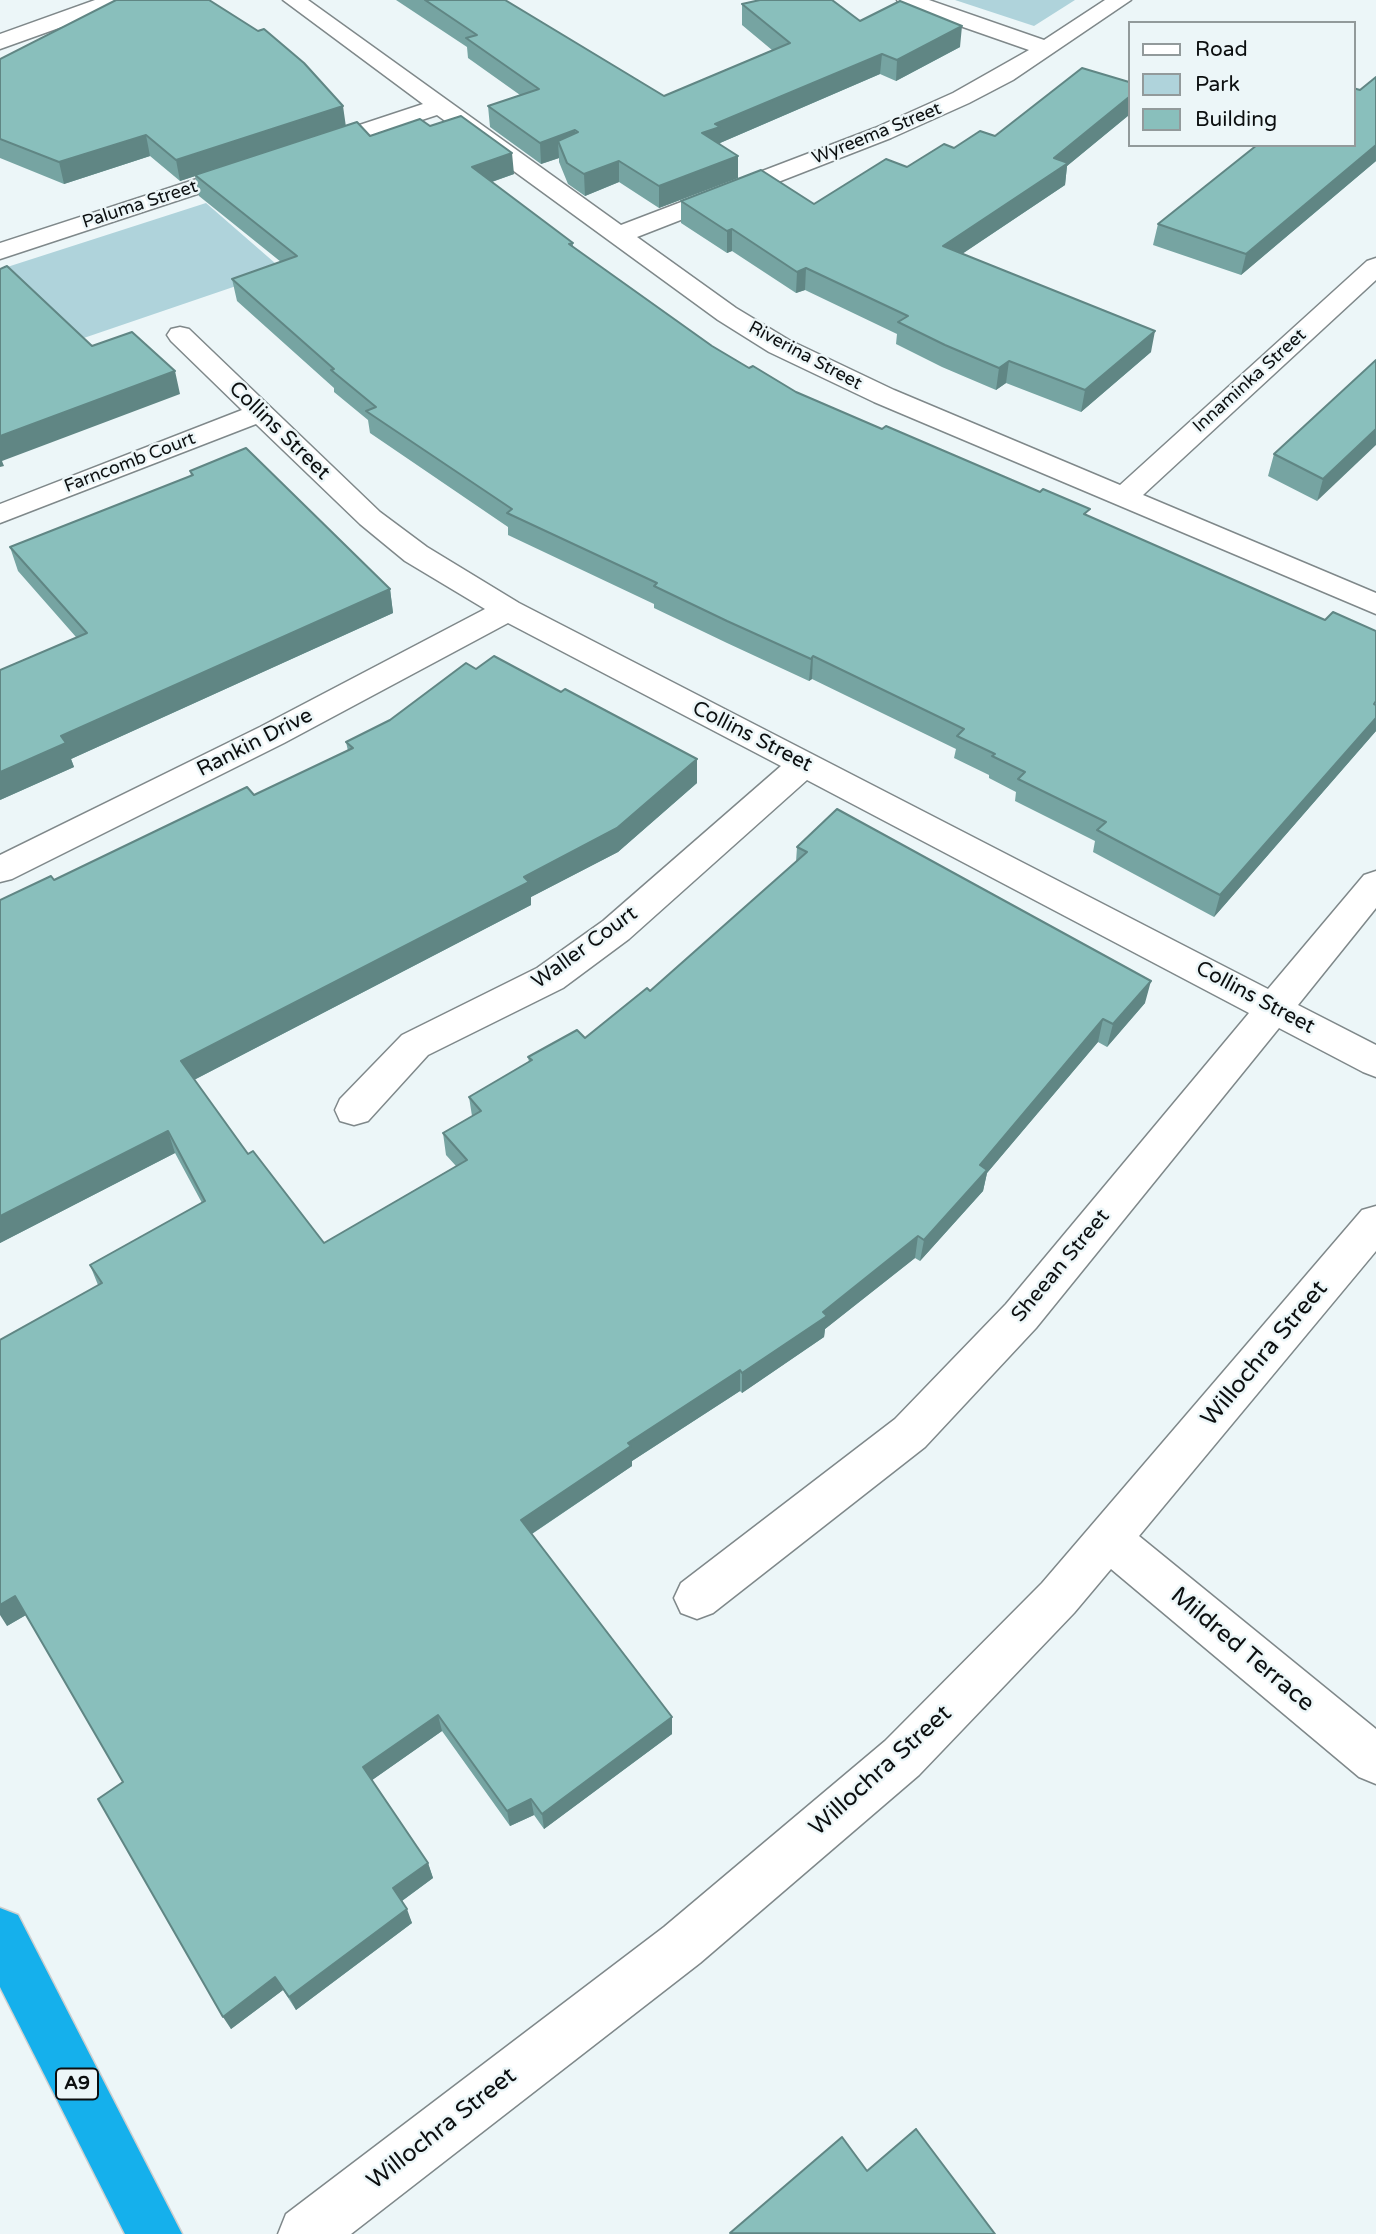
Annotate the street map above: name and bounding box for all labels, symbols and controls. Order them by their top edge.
legend [1128,21,1355,147]
text: Road [1195,37,1248,62]
text: Park [1195,72,1240,97]
street label: Wyreema Street [809,98,945,170]
text: Building [1195,107,1277,132]
street label: Paluma Street [80,176,200,234]
street label: Riverina Street [745,317,865,395]
street label: Innaminka Street [1189,325,1311,437]
street label: Collins Street [223,376,335,486]
street label: Farncomb Court [61,428,199,498]
street label: Collins Street [688,696,816,778]
street label: Rankin Drive [193,703,317,783]
street label: Waller Court [527,901,643,995]
street label: Collins Street [1191,956,1319,1040]
street label: Sheean Street [1007,1205,1115,1327]
street label: Willochra Street [1196,1275,1334,1433]
street label: Mildred Terrace [1164,1582,1320,1718]
street label: Willochra Street [804,1700,958,1842]
street label: Willochra Street [362,2062,522,2196]
road number: A9 [56,2068,98,2100]

